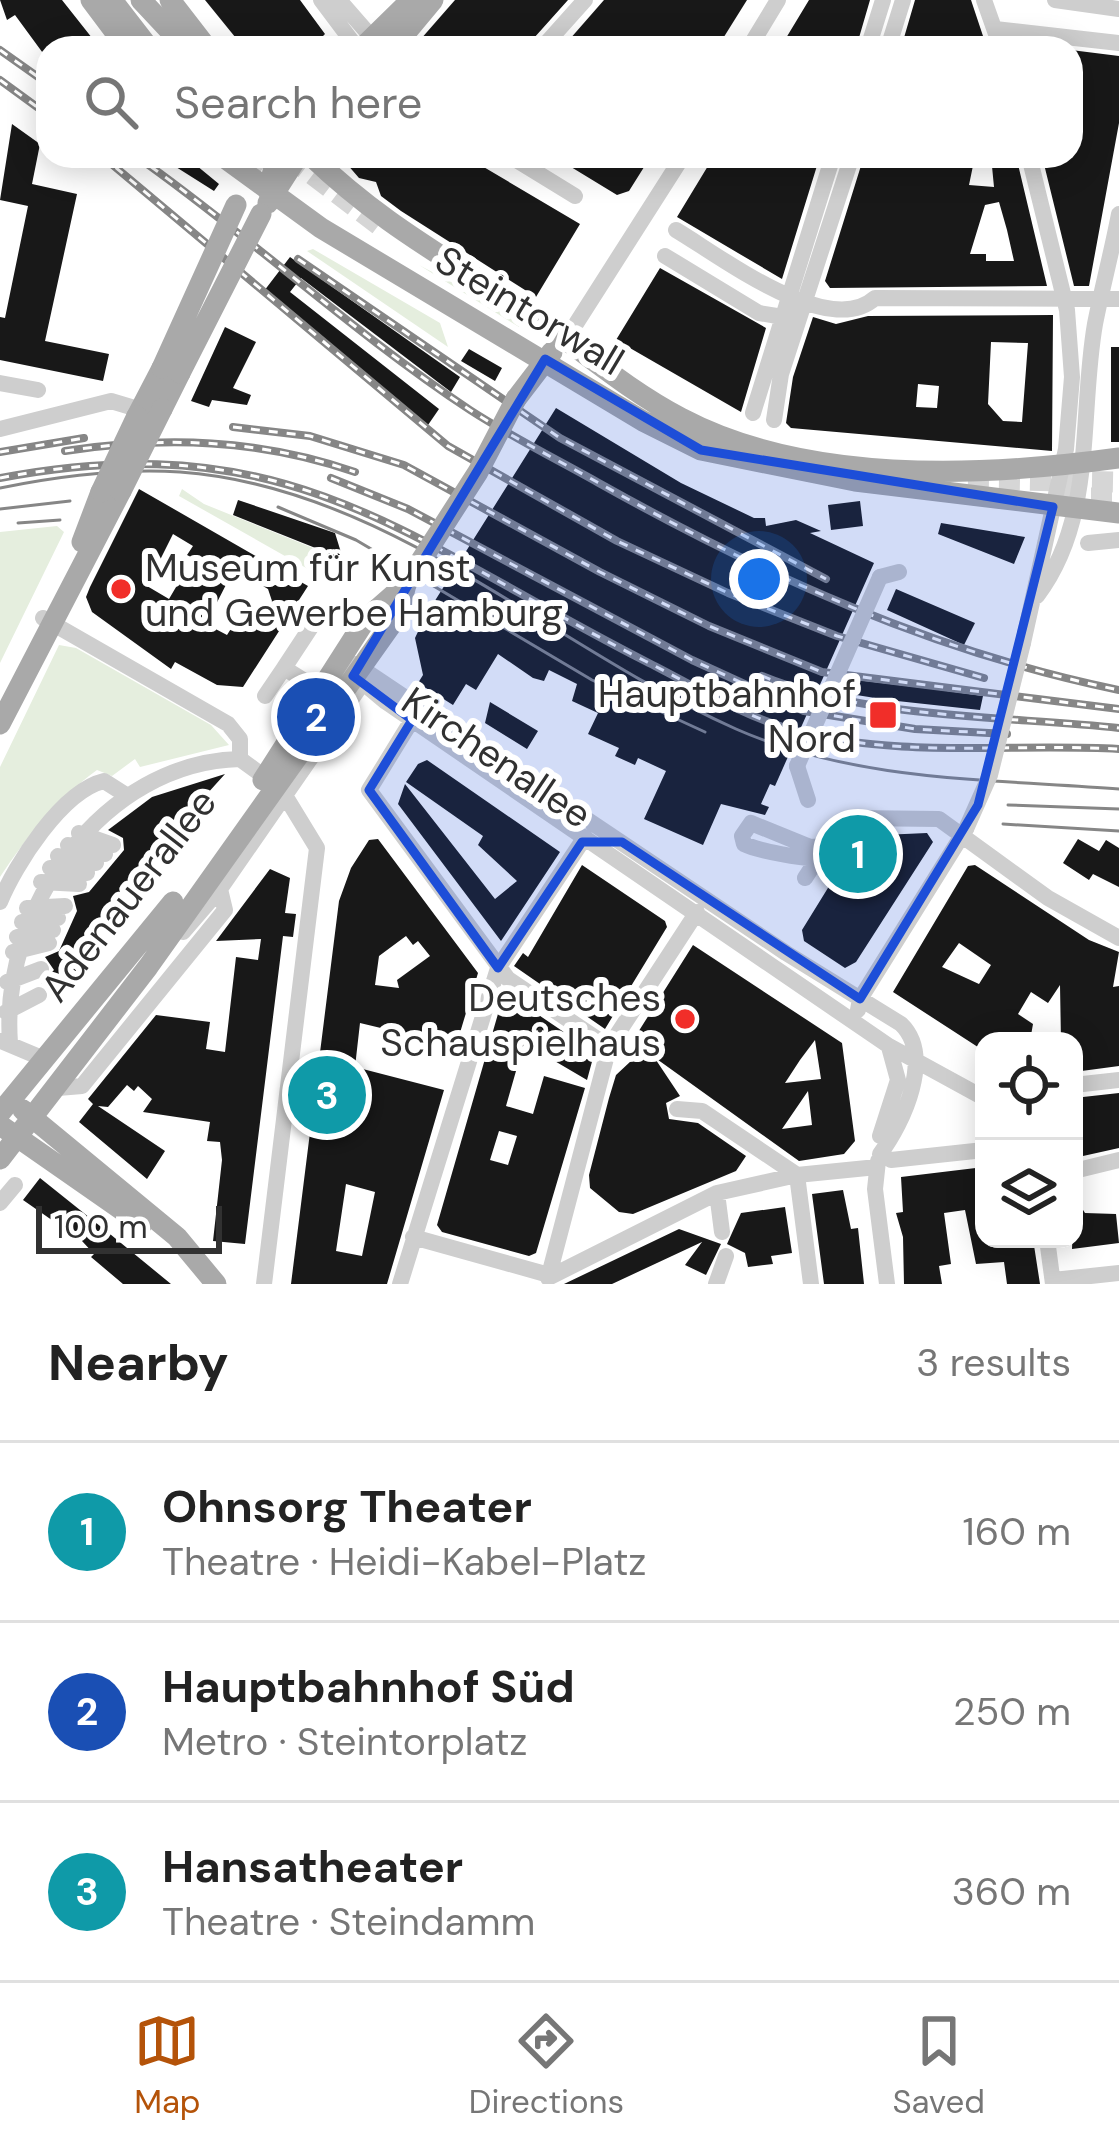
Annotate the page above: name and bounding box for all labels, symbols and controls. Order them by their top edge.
search box [36,36,1083,168]
icon: search [78,69,144,135]
text: Search here [174,73,422,132]
street label: Steintorwall [426,234,633,387]
place label: Museum für Kunst und Gewerbe Hamburg [145,542,563,638]
your location [729,549,789,609]
marker: Museum für Kunst und Gewerbe Hamburg [108,576,134,602]
place label: Hauptbahnhof Nord [598,668,856,764]
pin: 2 [277,672,355,762]
street label: Kirchenallee [392,675,601,840]
marker: Hauptbahnhof Nord [867,699,899,731]
street label: Adenauerallee [29,778,228,1012]
pin: 1 [819,809,897,899]
place label: Deutsches Schauspielhaus [380,972,661,1068]
marker: Deutsches Schauspielhaus [672,1006,698,1032]
map controls [975,1032,1083,1248]
button: locate [975,1032,1083,1140]
pin: 3 [288,1050,366,1140]
button: layers [975,1140,1083,1248]
scale bar [36,1200,222,1253]
text: 100 m [54,1205,148,1248]
text: Nearby [48,1329,229,1396]
text: 3 results [916,1337,1071,1388]
text: Ohnsorg Theater [162,1477,532,1536]
text: 1 [80,1506,94,1557]
text: 160 m [963,1506,1071,1557]
text: Theatre · Heidi-Kabel-Platz [162,1536,646,1587]
text: Hauptbahnhof Süd [162,1657,575,1716]
text: 2 [76,1686,98,1737]
text: 250 m [953,1686,1071,1737]
text: Metro · Steintorplatz [162,1716,527,1767]
text: Hansatheater [162,1837,463,1896]
text: 3 [75,1866,99,1917]
text: 360 m [952,1866,1071,1917]
text: Theatre · Steindamm [162,1896,535,1947]
tab: Map [134,2008,201,2123]
tab: Directions [469,2008,624,2123]
tab: Saved [892,2008,985,2123]

